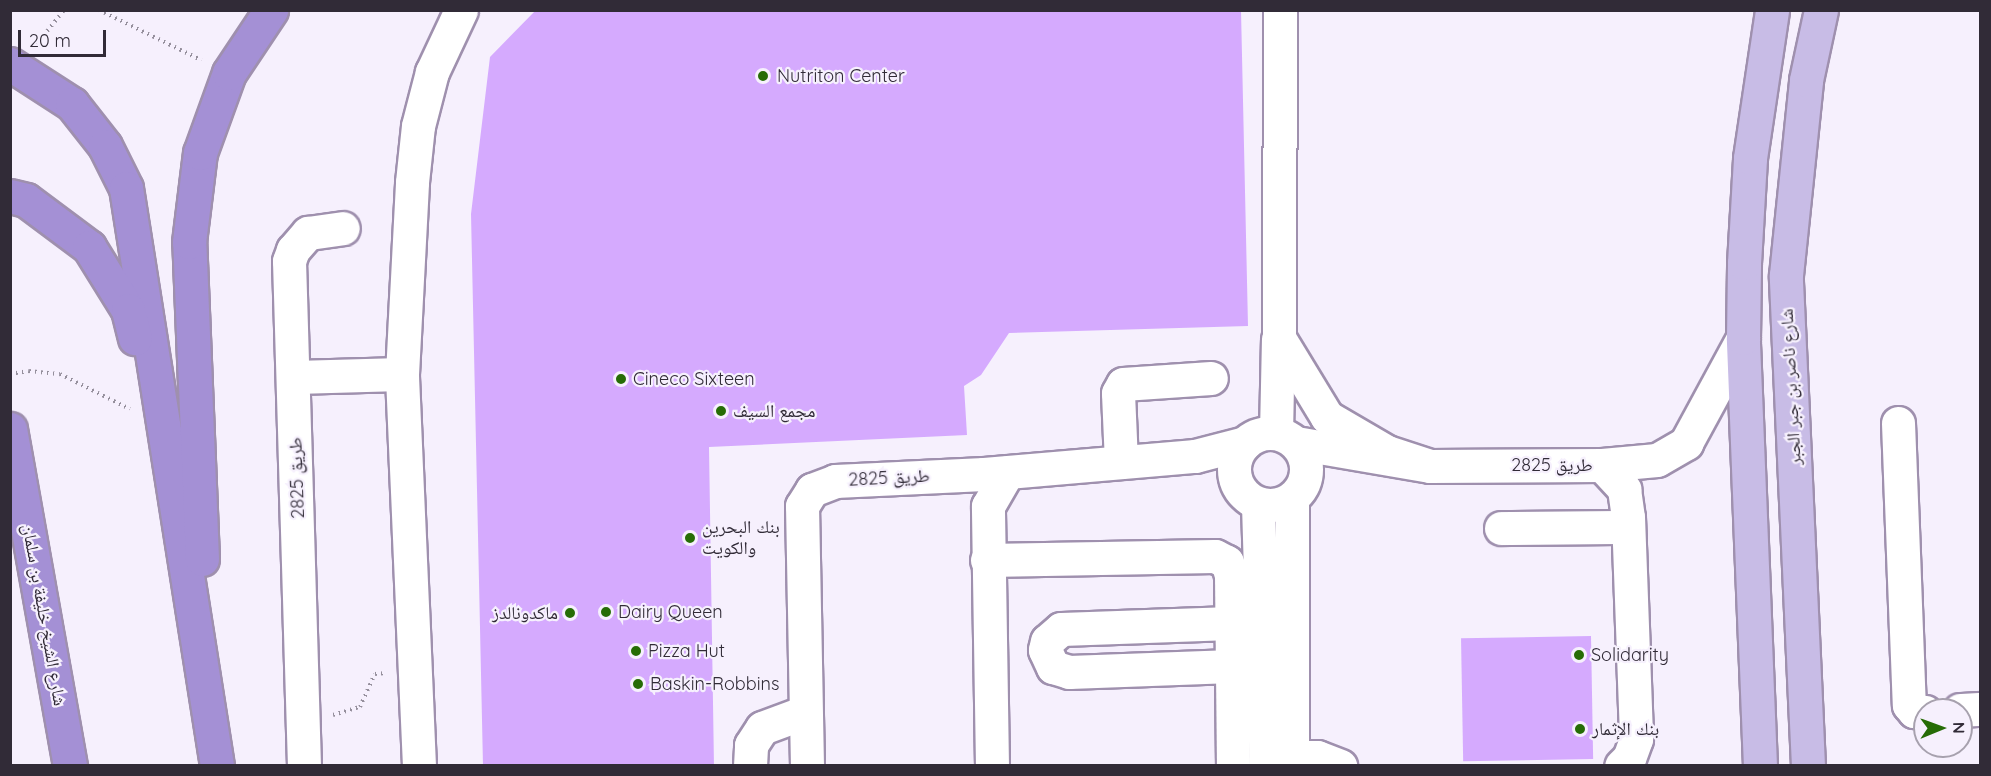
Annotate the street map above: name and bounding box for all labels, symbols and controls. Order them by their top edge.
scale bar [21,18,110,56]
text: 20 m [29,29,71,52]
place label: Nutriton Center [777,65,905,87]
marker: Nutriton Center [754,67,772,85]
street label: شارع ناصر بن جبر الجبر [1776,308,1806,466]
place label: Cineco Sixteen [633,368,755,390]
marker: Cineco Sixteen [614,372,628,386]
place label: مجمع السيف [733,400,815,422]
marker: مجمع السيف [714,404,728,418]
street label: طريق 2825 [285,437,309,519]
street label: طريق 2825 [1511,454,1593,476]
street label: طريق 2825 [848,465,930,491]
place label: بنك البحرين والكويت [702,517,780,560]
street label: شارع الشيخ خليفة بن سلمان [17,522,71,708]
marker: بنك البحرين والكويت [683,531,697,545]
place label: Dairy Queen [618,601,723,623]
place label: ماكدونالدز [492,602,558,624]
marker: Dairy Queen [599,605,613,619]
marker: ماكدونالدز [563,606,577,620]
place label: Pizza Hut [648,640,725,662]
marker: Pizza Hut [629,644,643,658]
place label: Solidarity [1591,644,1669,666]
marker: Solidarity [1572,648,1586,662]
place label: Baskin-Robbins [650,673,779,695]
marker: Baskin-Robbins [631,677,645,691]
north arrow [1913,698,1973,758]
place label: بنك الإثمار [1592,718,1659,740]
marker: بنك الإثمار [1573,722,1587,736]
text: N [1949,722,1969,734]

